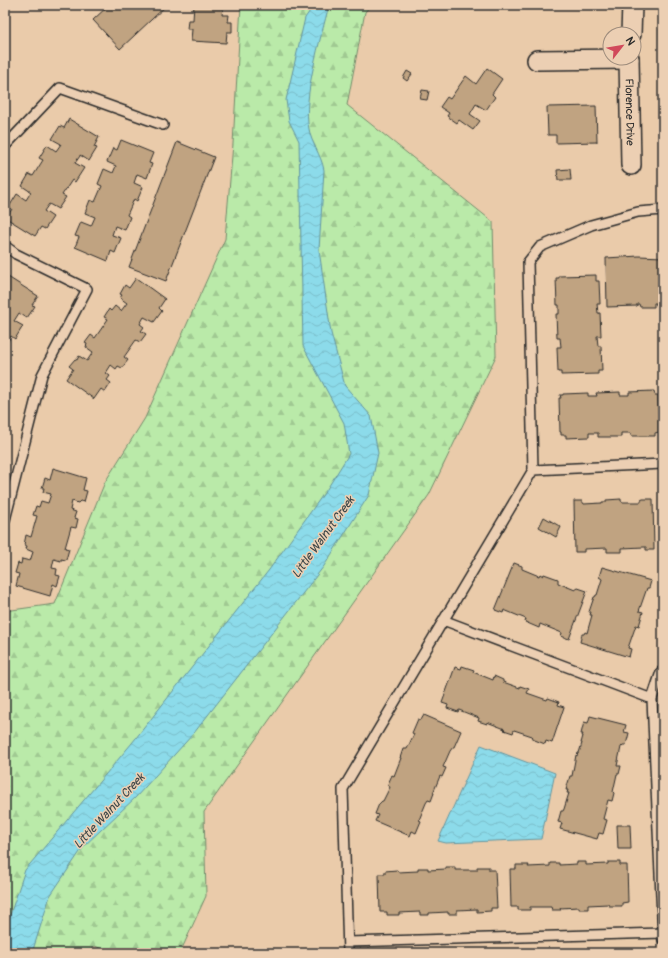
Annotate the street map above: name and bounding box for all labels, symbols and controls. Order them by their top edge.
north arrow [602,26,642,66]
text: N [623,35,638,48]
street label: Florence Drive [622,78,637,146]
water label: Little Walnut Creek [289,493,359,581]
water label: Little Walnut Creek [71,770,149,852]

